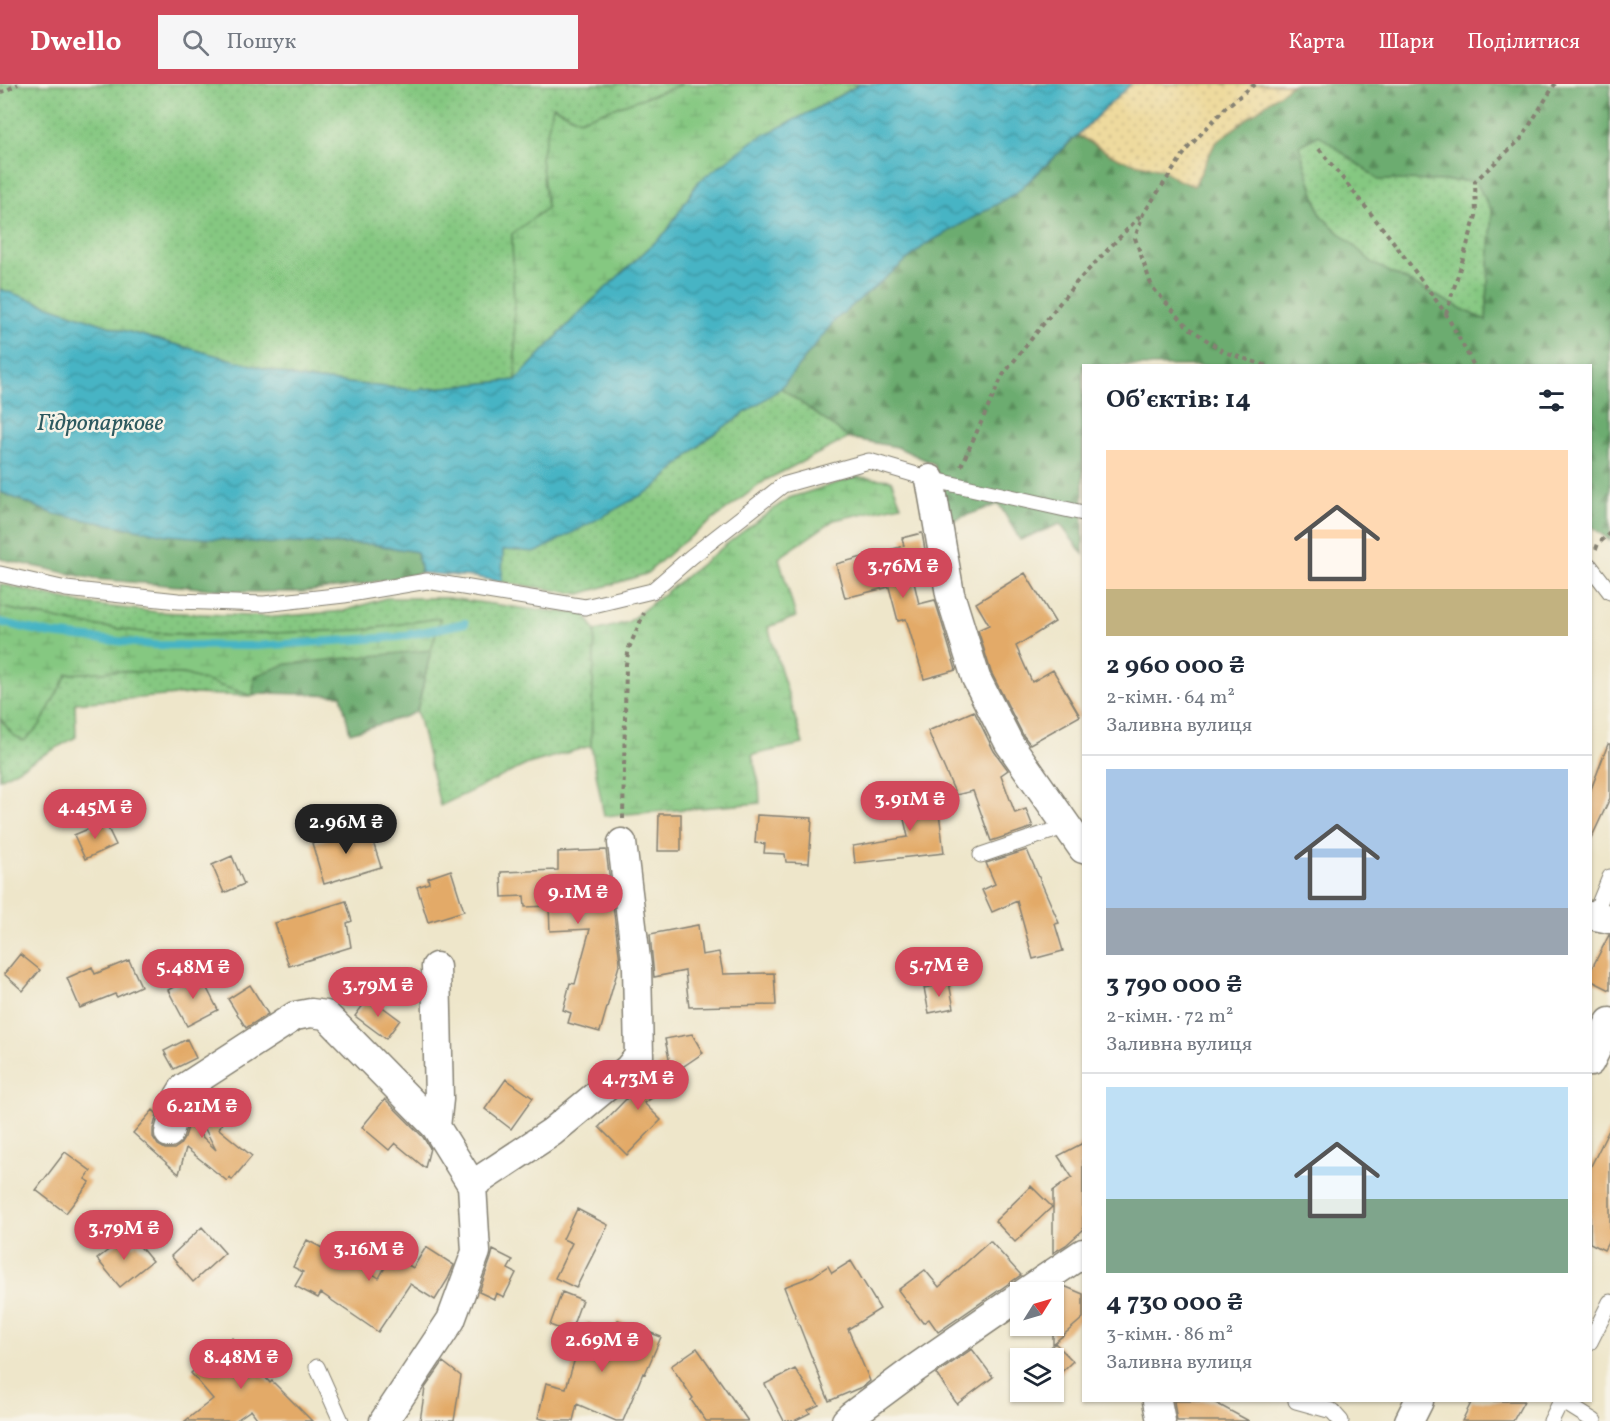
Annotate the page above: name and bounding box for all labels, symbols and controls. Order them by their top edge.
search box [158,15,578,69]
text: Dwello [30,23,122,62]
icon: search [179,26,212,59]
text: Пошук [227,27,296,58]
text: Карта [1288,28,1345,57]
text: Шари [1378,28,1434,57]
text: Поділитися [1467,28,1580,57]
text: Об’єктів: 14 [1106,382,1251,418]
icon: filters [1535,384,1568,417]
water label: Гідропаркове [37,407,163,441]
icon: home [1283,489,1391,597]
pin: 3.76M ₴ [848,548,958,599]
text: 3.76M ₴ [867,553,939,581]
text: 2 960 000 ₴ [1106,648,1245,684]
text: 2-кімн. · 64 m² [1106,684,1235,712]
text: Заливна вулиця [1106,712,1252,740]
pin: 3.91M ₴ [855,781,965,832]
text: 3.91M ₴ [875,786,945,814]
pin: 4.45M ₴ [40,789,150,840]
text: 4.45M ₴ [57,794,133,822]
pin: 2.96M ₴ [291,804,401,855]
icon: home [1283,808,1391,916]
text: 2.96M ₴ [309,809,383,837]
pin: 9.1M ₴ [529,874,627,925]
text: 9.1M ₴ [548,879,608,907]
pin: 5.7M ₴ [890,947,988,998]
pin: 5.48M ₴ [138,949,248,1000]
text: 5.7M ₴ [909,952,969,980]
text: 5.48M ₴ [156,954,230,982]
pin: 3.79M ₴ [323,967,433,1018]
text: 3 790 000 ₴ [1106,967,1242,1003]
text: 3.79M ₴ [342,972,414,1000]
text: 2-кімн. · 72 m² [1106,1003,1233,1031]
text: Заливна вулиця [1106,1031,1252,1059]
pin: 4.73M ₴ [583,1060,693,1111]
text: 4.73M ₴ [602,1065,674,1093]
pin: 6.21M ₴ [147,1088,257,1139]
text: 6.21M ₴ [167,1093,237,1121]
icon: home [1283,1126,1391,1234]
pin: 3.79M ₴ [69,1210,179,1261]
text: 3.79M ₴ [88,1215,160,1243]
pin: 3.16M ₴ [314,1231,424,1282]
text: 3.16M ₴ [334,1236,404,1264]
north arrow [1010,1282,1064,1336]
map controls [1010,1282,1064,1402]
text: 4 730 000 ₴ [1106,1285,1243,1321]
text: 3-кімн. · 86 m² [1106,1321,1233,1349]
pin: 2.69M ₴ [547,1322,657,1373]
text: 2.69M ₴ [565,1327,639,1355]
pin: 8.48M ₴ [186,1339,296,1390]
text: 8.48M ₴ [204,1344,278,1372]
button: layers [1010,1348,1064,1402]
text: Заливна вулиця [1106,1349,1252,1377]

